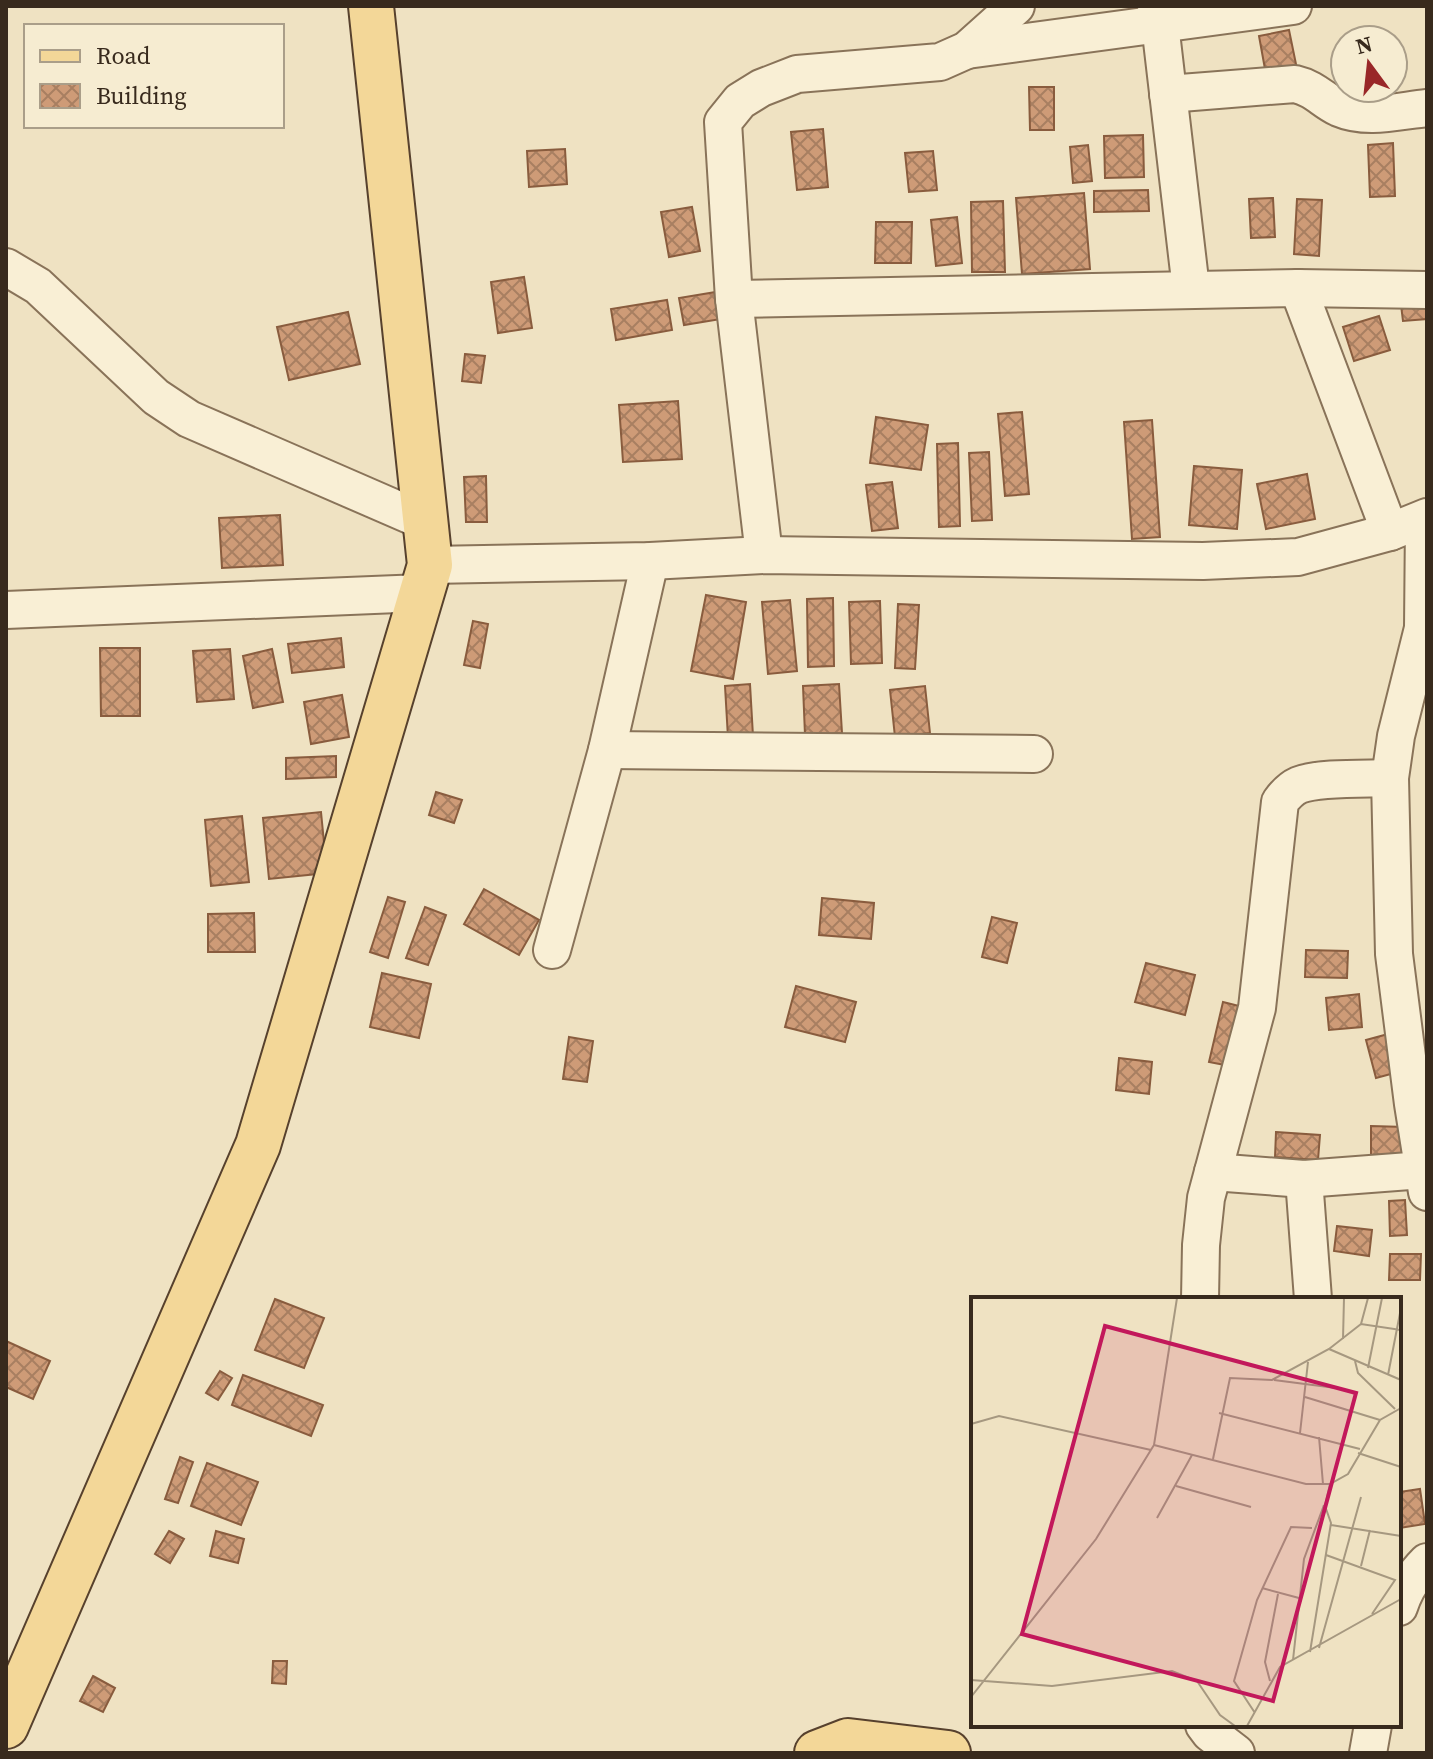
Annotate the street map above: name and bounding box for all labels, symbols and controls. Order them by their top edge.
legend [24,24,284,128]
north arrow [1329,24,1409,104]
text: N [1352,28,1375,61]
text: Road [96,39,151,72]
text: Building [96,79,187,112]
inset map [971,1297,1401,1727]

